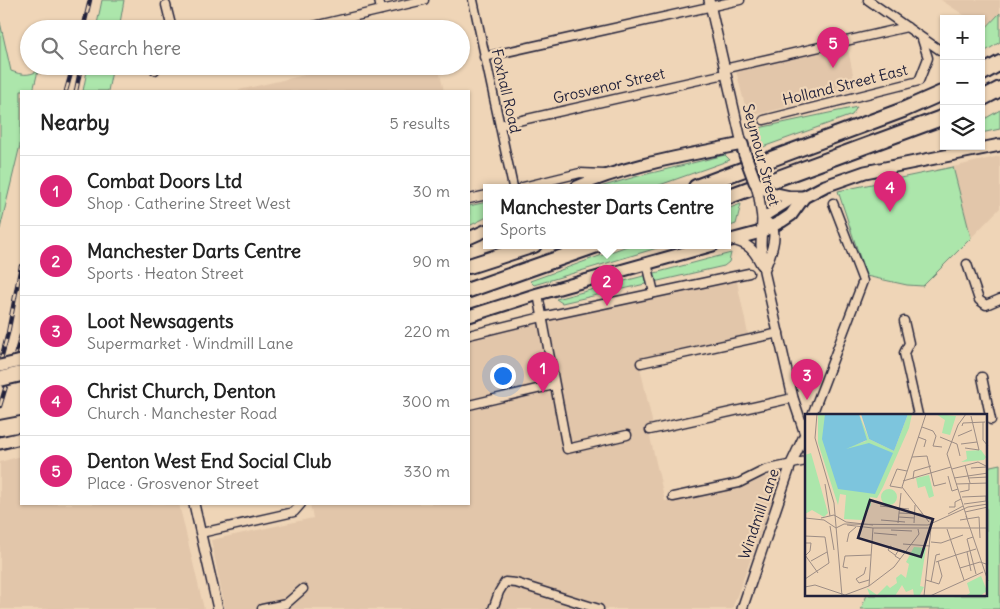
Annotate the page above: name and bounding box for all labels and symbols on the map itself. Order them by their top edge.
pin: 5 [817,27,849,68]
street label: Foxhall Road [488,47,525,135]
street label: Holland Street East [780,60,909,109]
street label: Grosvenor Street [551,63,667,108]
street label: Seymour Street [739,102,784,208]
pin: 4 [874,171,906,212]
pin: 2 [591,265,623,306]
pin: 1 [527,352,559,393]
pin: 3 [791,359,823,400]
your location [490,363,516,389]
inset map [805,414,988,596]
street label: Windmill Lane [734,466,783,562]

